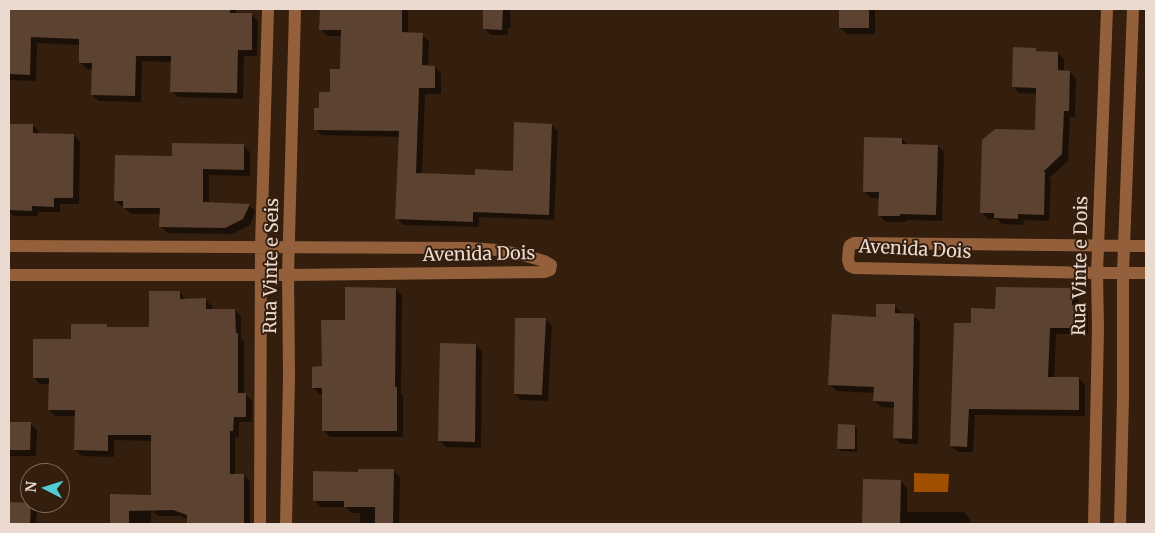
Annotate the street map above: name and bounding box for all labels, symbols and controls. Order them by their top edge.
street label: Rua Vinte e Dois [1069,196,1093,336]
street label: Rua Vinte e Seis [260,198,284,334]
street label: Avenida Dois [858,236,972,264]
street label: Avenida Dois [423,243,535,267]
north arrow [20,463,70,513]
text: N [22,480,41,493]

